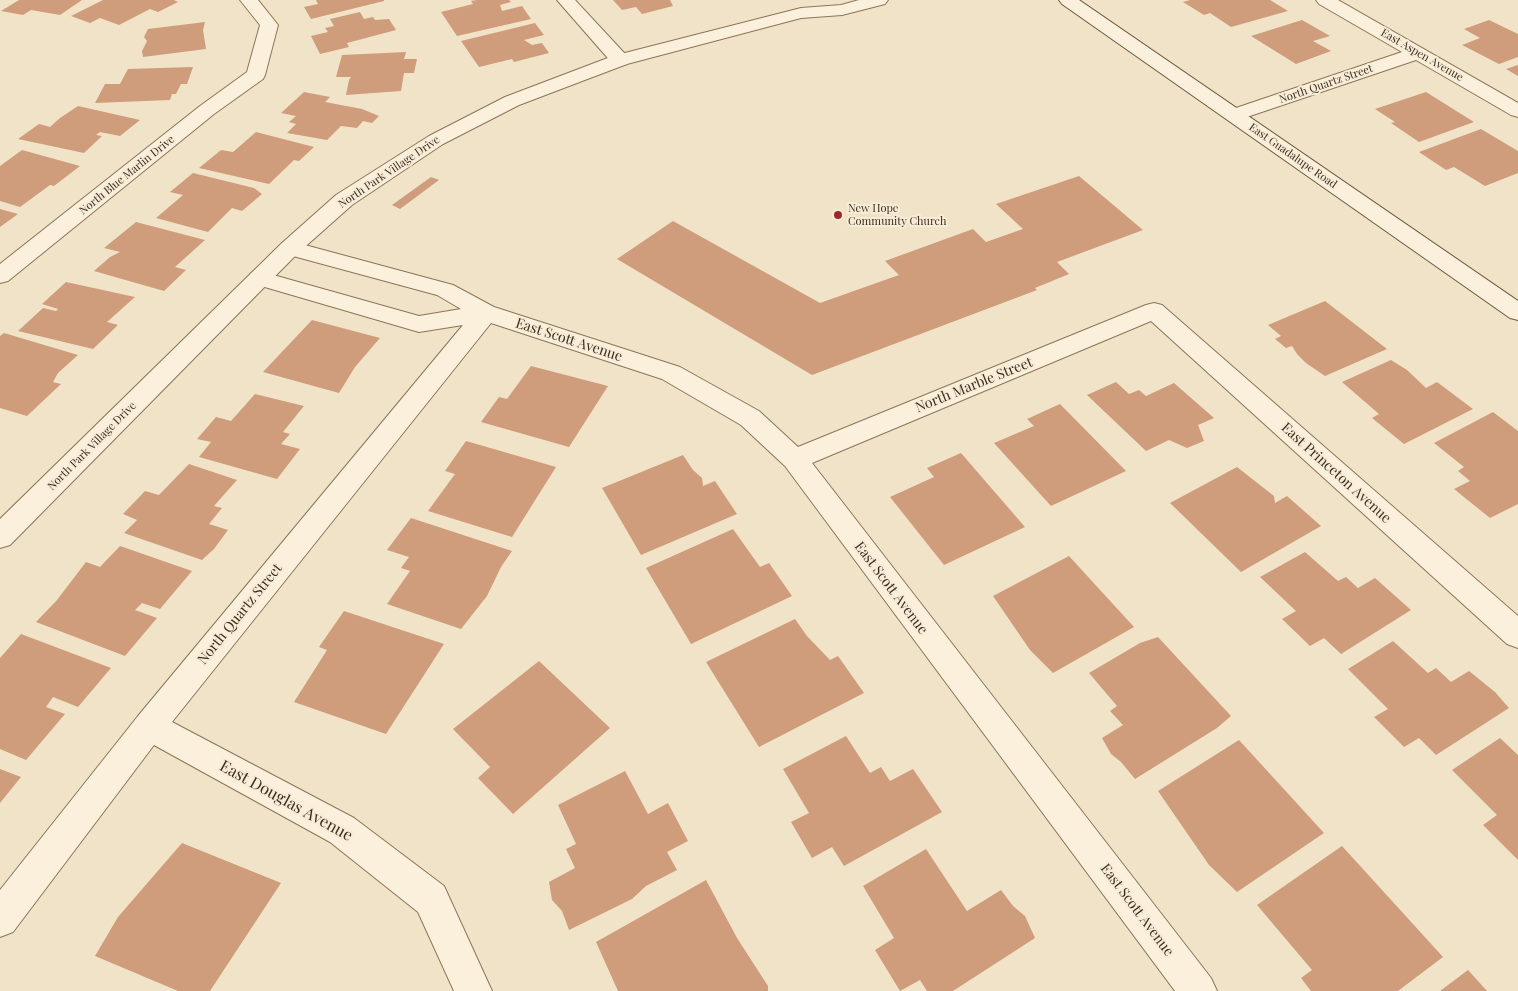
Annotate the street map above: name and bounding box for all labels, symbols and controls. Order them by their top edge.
street label: East Aspen Avenue [1378,26,1466,84]
street label: North Quartz Street [1278,62,1374,106]
street label: East Guadalupe Road [1246,121,1340,191]
street label: North Blue Marlin Drive [77,133,177,217]
street label: North Park Village Drive [336,133,442,211]
place label: New Hope Community Church [848,202,946,228]
marker: New Hope Community Church [832,209,844,221]
street label: East Scott Avenue [513,315,625,365]
street label: North Marble Street [913,354,1035,416]
street label: North Park Village Drive [45,399,139,493]
street label: East Princeton Avenue [1278,419,1394,527]
street label: East Scott Avenue [851,539,931,637]
street label: North Quartz Street [194,560,286,668]
street label: East Douglas Avenue [216,756,356,846]
street label: East Scott Avenue [1097,861,1177,959]

